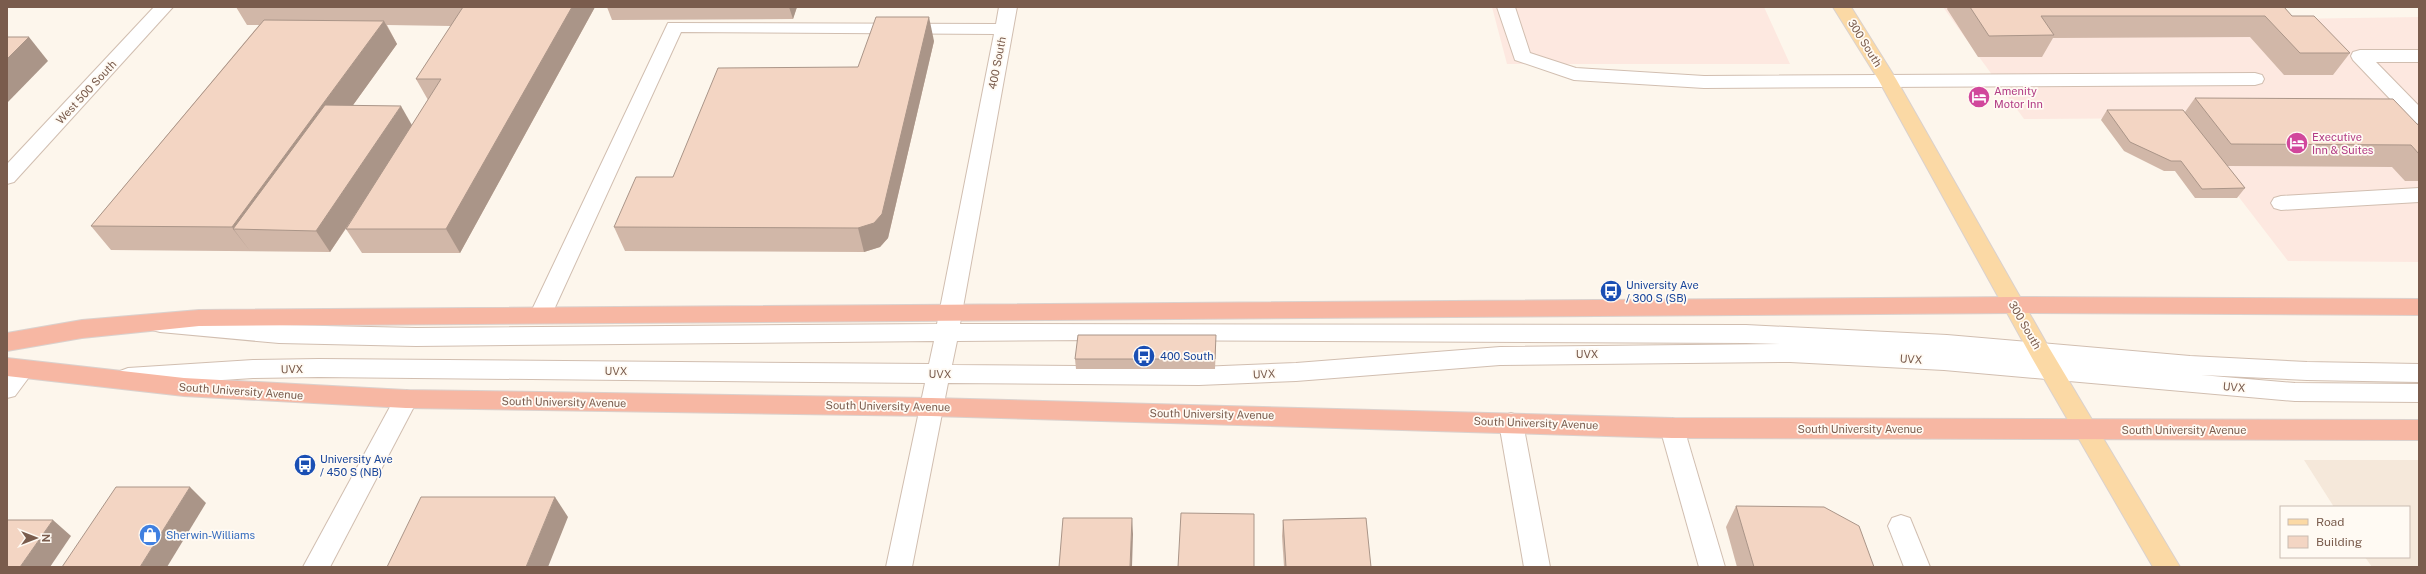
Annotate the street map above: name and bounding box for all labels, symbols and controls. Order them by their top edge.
street label: 300 South [1846,17,1884,69]
street label: 400 South [986,36,1008,90]
street label: West 500 South [54,58,118,126]
hotel icon: Amenity Motor Inn [1966,84,1992,110]
place label: Amenity Motor Inn [1994,85,2043,110]
hotel icon: Executive Inn & Suites [2284,130,2310,156]
place label: Executive Inn & Suites [2312,131,2374,156]
bus stop icon: University Ave / 300 S (SB) [1598,278,1624,304]
place label: University Ave / 300 S (SB) [1626,279,1699,304]
street label: 300 South [2006,299,2044,351]
bus stop icon: 400 South [1131,343,1157,369]
street label: UVX [1576,348,1599,360]
place label: 400 South [1160,350,1214,362]
street label: UVX [1899,352,1923,366]
street label: UVX [281,363,304,375]
street label: UVX [605,365,628,377]
street label: UVX [1252,367,1276,381]
street label: UVX [929,368,952,380]
street label: UVX [2222,380,2246,394]
street label: South University Avenue [178,381,304,401]
street label: South University Avenue [501,395,627,409]
street label: South University Avenue [825,399,951,413]
street label: South University Avenue [1149,407,1275,421]
street label: South University Avenue [1473,415,1599,431]
street label: South University Avenue [1798,423,1922,435]
street label: South University Avenue [2122,424,2246,436]
bus stop icon: University Ave / 450 S (NB) [292,452,318,478]
place label: University Ave / 450 S (NB) [320,453,393,478]
legend [2280,506,2410,558]
text: Road [2316,515,2344,529]
north arrow [16,518,56,558]
shop icon: Sherwin-Williams [137,522,163,548]
place label: Sherwin-Williams [166,529,255,541]
text: N [40,534,52,542]
text: Building [2316,535,2362,549]

